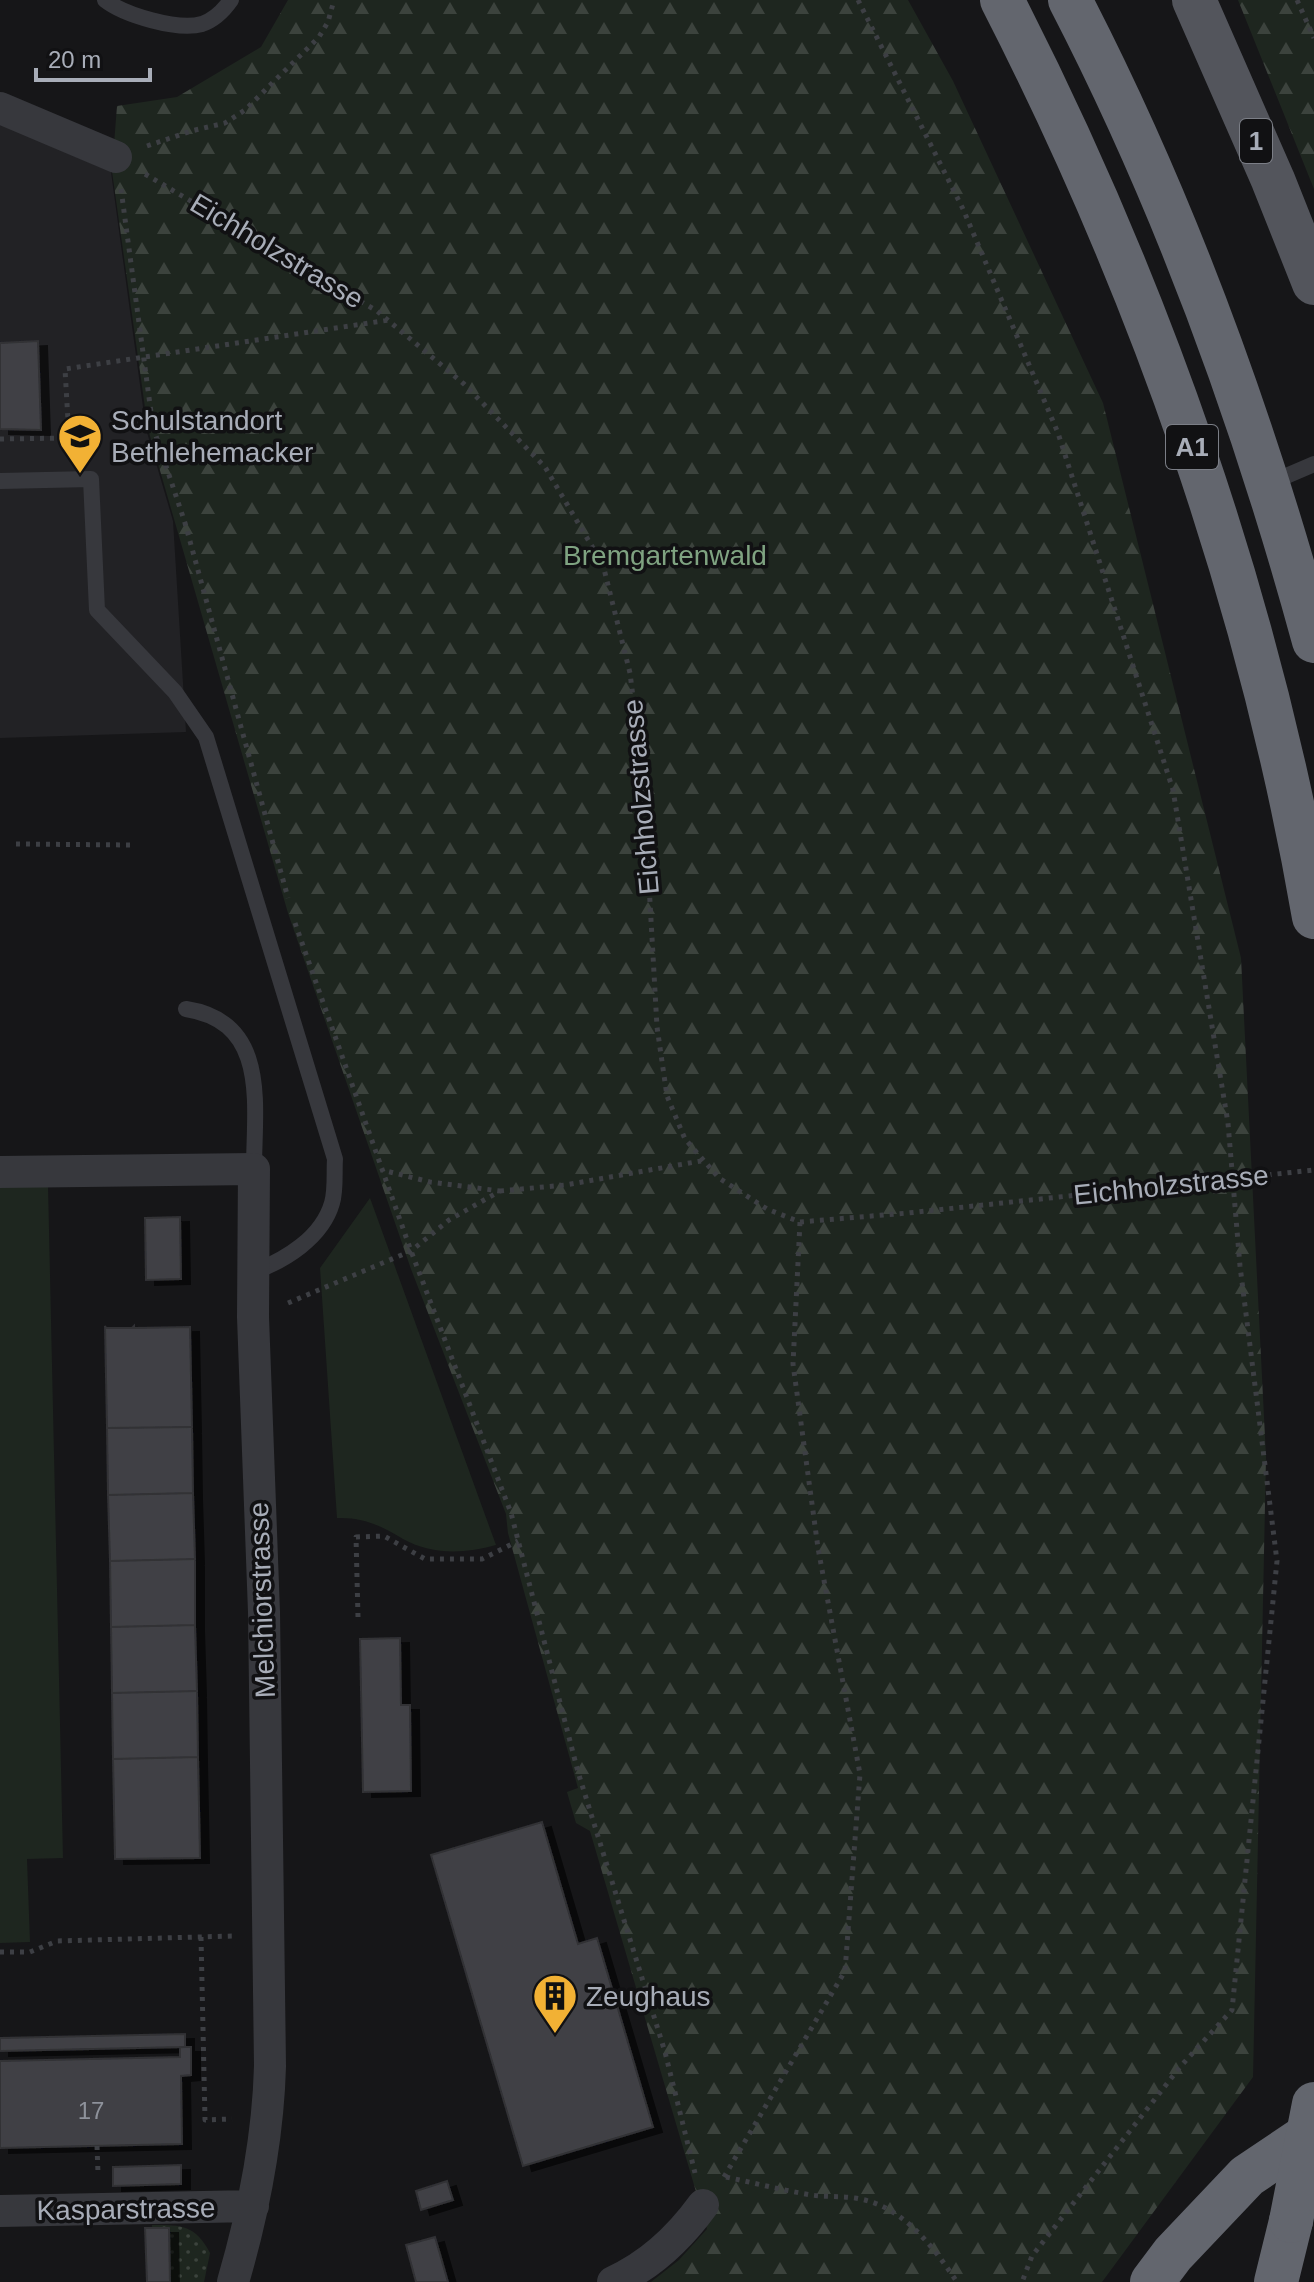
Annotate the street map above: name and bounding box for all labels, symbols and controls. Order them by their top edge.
scale bar [36,32,150,82]
text: 20 m [48,46,101,73]
road number: 1 [1240,119,1272,163]
street label: Eichholzstrasse [185,187,369,315]
place label: Schulstandort Bethlehemacker [111,405,313,468]
school or university icon: Schulstandort Bethlehemacker [56,412,104,475]
road number: A1 [1166,425,1218,469]
park label: Bremgartenwald [563,540,767,571]
street label: Eichholzstrasse [617,698,665,896]
street label: Eichholzstrasse [1072,1159,1270,1211]
street label: Melchiorstrasse [243,1501,281,1699]
building icon: Zeughaus [531,1972,579,2035]
place label: Zeughaus [586,1981,711,2012]
house number: 17 [78,2097,104,2124]
street label: Kasparstrasse [36,2192,216,2226]

